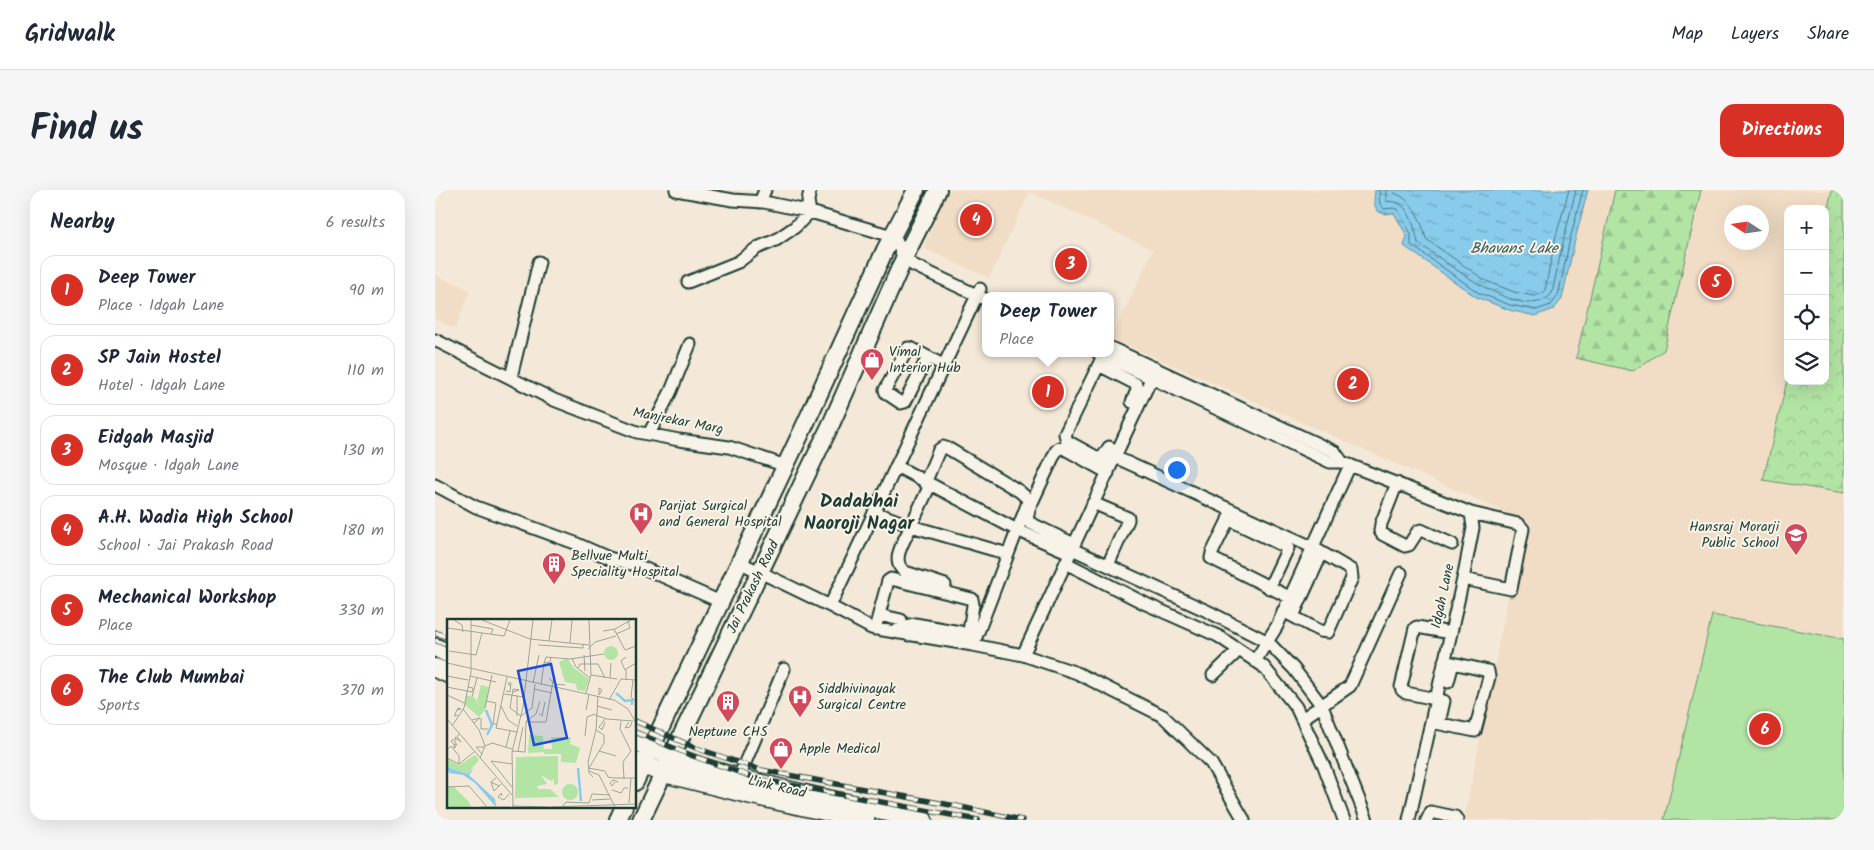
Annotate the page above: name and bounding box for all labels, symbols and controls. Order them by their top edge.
text: Gridwalk [25,15,115,54]
text: Map [1672,20,1703,49]
text: Layers [1731,20,1779,49]
text: Share [1807,20,1849,49]
text: Find us [30,102,143,158]
button: Directions [1720,104,1844,157]
pin: 4 [960,201,992,239]
north arrow [1724,205,1769,250]
map controls [1784,205,1829,385]
button: + [1784,205,1829,250]
text: Nearby [50,206,115,239]
text: 6 results [326,210,385,235]
water label: Bhavans Lake [1470,237,1559,261]
pin: 3 [1055,245,1087,283]
button: − [1784,250,1829,295]
text: Deep Tower [98,263,195,293]
pin: 5 [1700,263,1732,301]
text: 1 [65,278,69,303]
text: 90 m [349,278,384,303]
popup [982,292,1114,357]
text: Place · Idgah Lane [98,293,224,318]
button: locate [1784,295,1829,340]
text: Deep Tower [999,297,1097,327]
text: Place [999,327,1034,352]
button: layers [1784,340,1829,385]
place label: Vimal Interior Hub [889,341,961,379]
text: SP Jain Hostel [98,343,221,373]
shop icon: Vimal Interior Hub [859,347,885,381]
text: 2 [62,358,72,383]
text: 110 m [347,358,384,383]
pin: 2 [1337,365,1369,403]
text: Hotel · Idgah Lane [98,373,225,398]
pin: 1 [1032,373,1064,411]
street label: Manjrekar Marg [631,401,725,441]
text: Eidgah Masjid [98,423,214,453]
text: 3 [63,438,71,463]
text: 130 m [343,438,384,463]
text: Mosque · Idgah Lane [98,453,239,478]
your location [1164,457,1190,483]
district label: Dadabhai Naoroji Nagar [804,487,915,539]
place label: Parijat Surgical and General Hospital [659,495,782,533]
hospital icon: Parijat Surgical and General Hospital [628,501,654,535]
text: A.H. Wadia High School [98,503,293,533]
place label: Hansraj Morarji Public School [1689,516,1780,554]
text: 4 [63,518,71,543]
text: 180 m [342,518,384,543]
school or university icon: Hansraj Morarji Public School [1783,522,1809,556]
text: School · Jai Prakash Road [98,533,273,558]
street label: Jai Prakash Road [721,536,786,637]
place label: Bellvue Multi Speciality Hospital [571,545,680,583]
building icon: Bellvue Multi Speciality Hospital [541,551,567,585]
street label: Idgah Lane [1425,561,1461,630]
text: Mechanical Workshop [98,583,276,613]
text: 5 [63,598,71,623]
text: 330 m [339,598,384,623]
text: Place [98,613,132,638]
inset map [447,619,636,808]
text: The Club Mumbai [98,663,244,693]
text: 6 [63,678,71,703]
text: 370 m [340,678,384,703]
place label: Siddhivinayak Surgical Centre [817,678,907,716]
hospital icon: Siddhivinayak Surgical Centre [787,684,813,718]
building icon: Neptune CHS [715,689,741,723]
text: Sports [98,693,140,718]
pin: 6 [1749,710,1781,748]
place label: Neptune CHS [688,721,768,743]
shop icon: Apple Medical [768,736,794,770]
place label: Apple Medical [799,738,881,760]
street label: Link Road [746,770,809,805]

